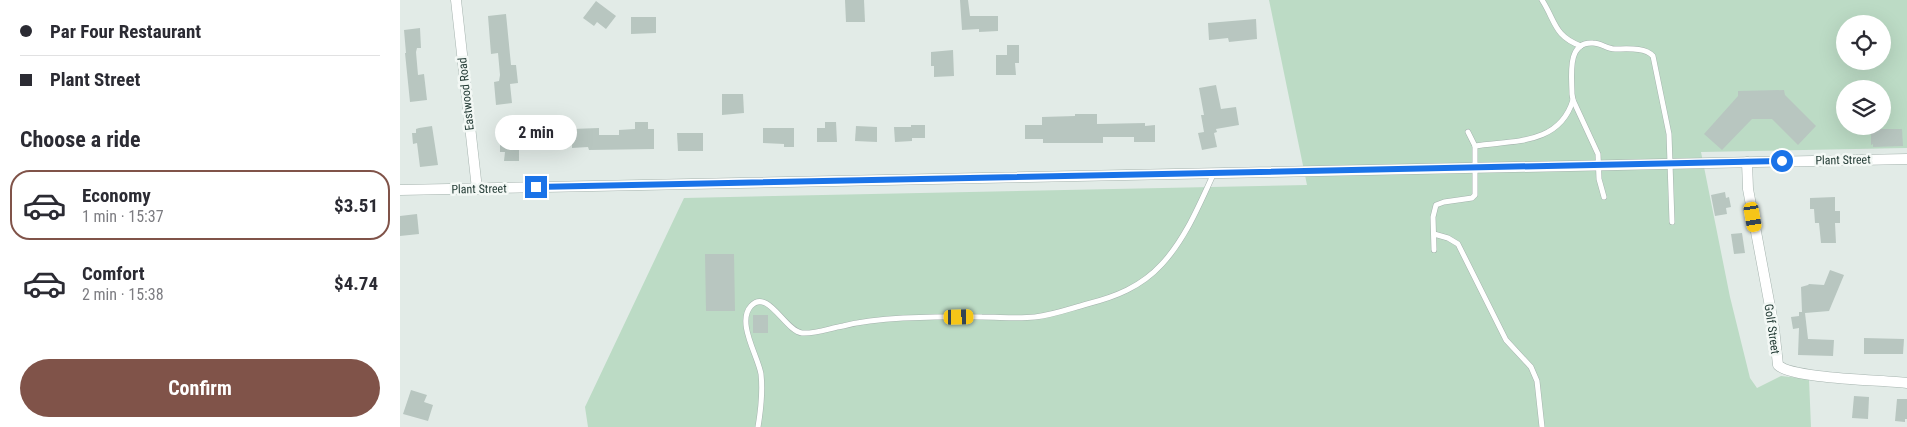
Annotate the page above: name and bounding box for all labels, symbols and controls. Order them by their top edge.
map controls [1836,15,1891,135]
button: locate [1836,15,1891,70]
text: Par Four Restaurant [50,20,201,43]
street label: Eastwood Road [455,57,477,131]
text: Plant Street [50,68,140,91]
button: layers [1836,80,1891,135]
callout: 2 min [495,114,577,150]
text: 2 min [518,123,554,142]
text: Choose a ride [20,127,141,152]
route start [1771,150,1793,172]
street label: Plant Street [1815,153,1871,167]
route end [525,176,547,198]
street label: Plant Street [451,182,507,196]
icon: car [22,183,67,228]
text: Economy [82,184,151,207]
text: $3.51 [334,194,378,217]
car [1743,201,1762,233]
text: 1 min · 15:37 [82,207,164,226]
icon: car [22,261,67,306]
text: Comfort [82,262,145,285]
text: $4.74 [334,272,378,295]
text: 2 min · 15:38 [82,285,164,304]
street label: Golf Street [1762,303,1783,355]
car [943,309,974,325]
button: Confirm [20,359,380,417]

